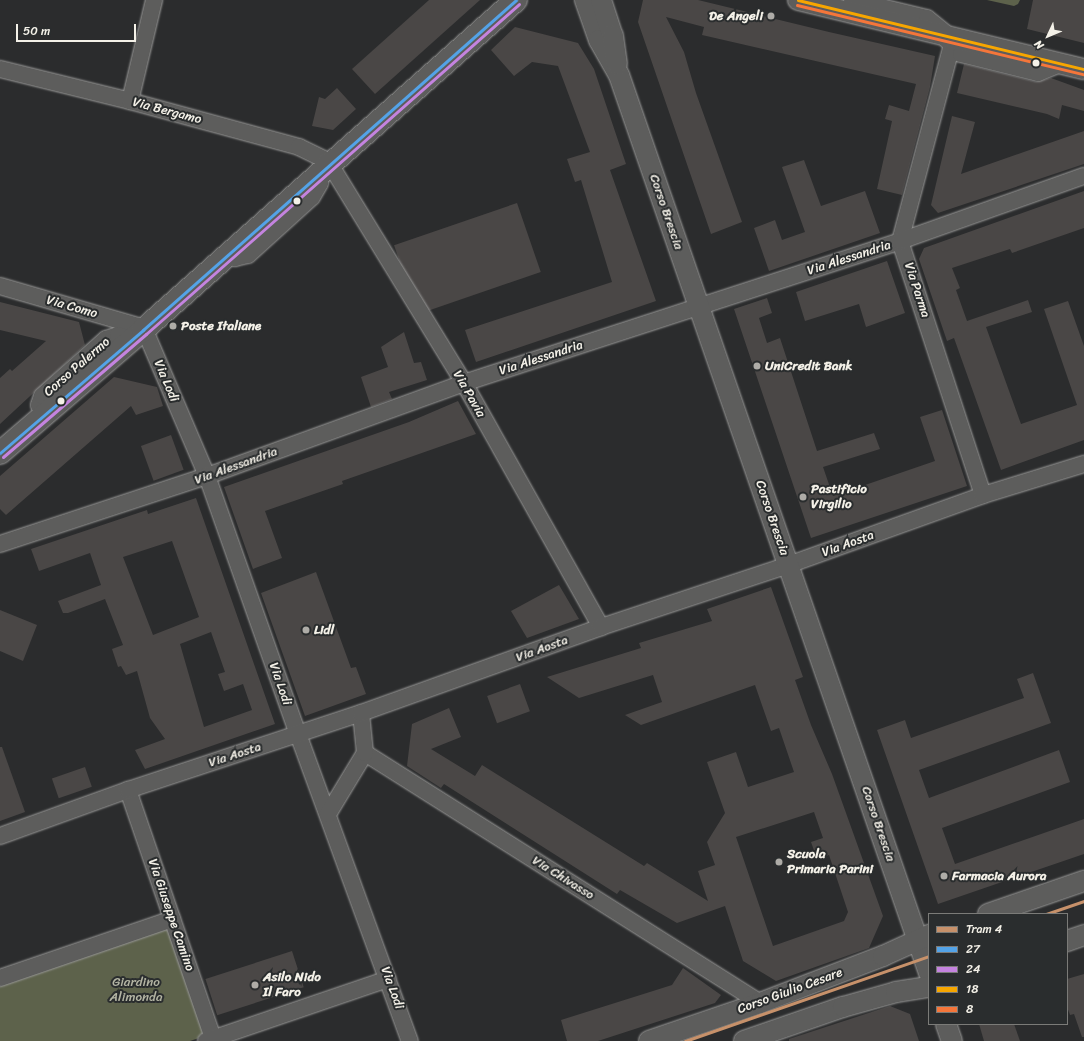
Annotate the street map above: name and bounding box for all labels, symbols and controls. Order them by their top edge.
place label: De Angeli [709,8,763,24]
marker: De Angeli [766,11,776,21]
scale bar [18,16,138,42]
north arrow [1028,16,1068,56]
text: 50 m [23,20,50,42]
text: N [1030,35,1048,54]
unlabelled marker [1031,58,1041,68]
street label: Via Bergamo [131,94,203,128]
street label: Corso Brescia [646,172,686,252]
unlabelled marker [292,196,302,206]
street label: Via Alessandria [805,237,893,279]
street label: Via Parma [901,260,933,320]
street label: Via Como [45,292,99,322]
place label: Poste Italiane [181,318,262,334]
marker: Poste Italiane [168,321,178,331]
street label: Corso Palermo [41,334,113,400]
street label: Via Alessandria [497,337,585,379]
street label: Via Lodi [150,358,182,404]
place label: UniCredit Bank [765,358,852,374]
marker: UniCredit Bank [752,361,762,371]
street label: Via Pavia [449,368,489,420]
unlabelled marker [56,396,66,406]
street label: Via Alessandria [192,444,280,488]
street label: Corso Brescia [752,478,792,558]
place label: Pastificio Virgilio [811,482,867,513]
marker: Pastificio Virgilio [798,492,808,502]
street label: Via Aosta [820,527,876,561]
place label: Lidl [314,622,334,638]
marker: Lidl [301,625,311,635]
street label: Via Aosta [514,632,570,666]
street label: Via Lodi [265,661,295,707]
street label: Via Aosta [207,739,263,771]
street label: Corso Brescia [858,784,898,864]
place label: Scuola Primaria Parini [787,847,873,878]
street label: Via Chivasso [529,853,597,903]
street label: Via Giuseppe Camino [144,857,198,973]
marker: Scuola Primaria Parini [774,857,784,867]
place label: Farmacia Aurora [952,868,1047,884]
marker: Farmacia Aurora [939,871,949,881]
legend [928,913,1068,1025]
text: Tram 4 [966,918,1002,940]
text: 27 [966,938,980,960]
text: 24 [966,958,980,980]
street label: Via Lodi [377,965,407,1011]
street label: Corso Giulio Cesare [735,965,845,1017]
place label: Asilo Nido Il Faro [263,970,321,1001]
park label: Giardino Alimonda [110,975,162,1006]
text: 18 [966,978,978,1000]
marker: Asilo Nido Il Faro [250,980,260,990]
text: 8 [966,998,973,1020]

